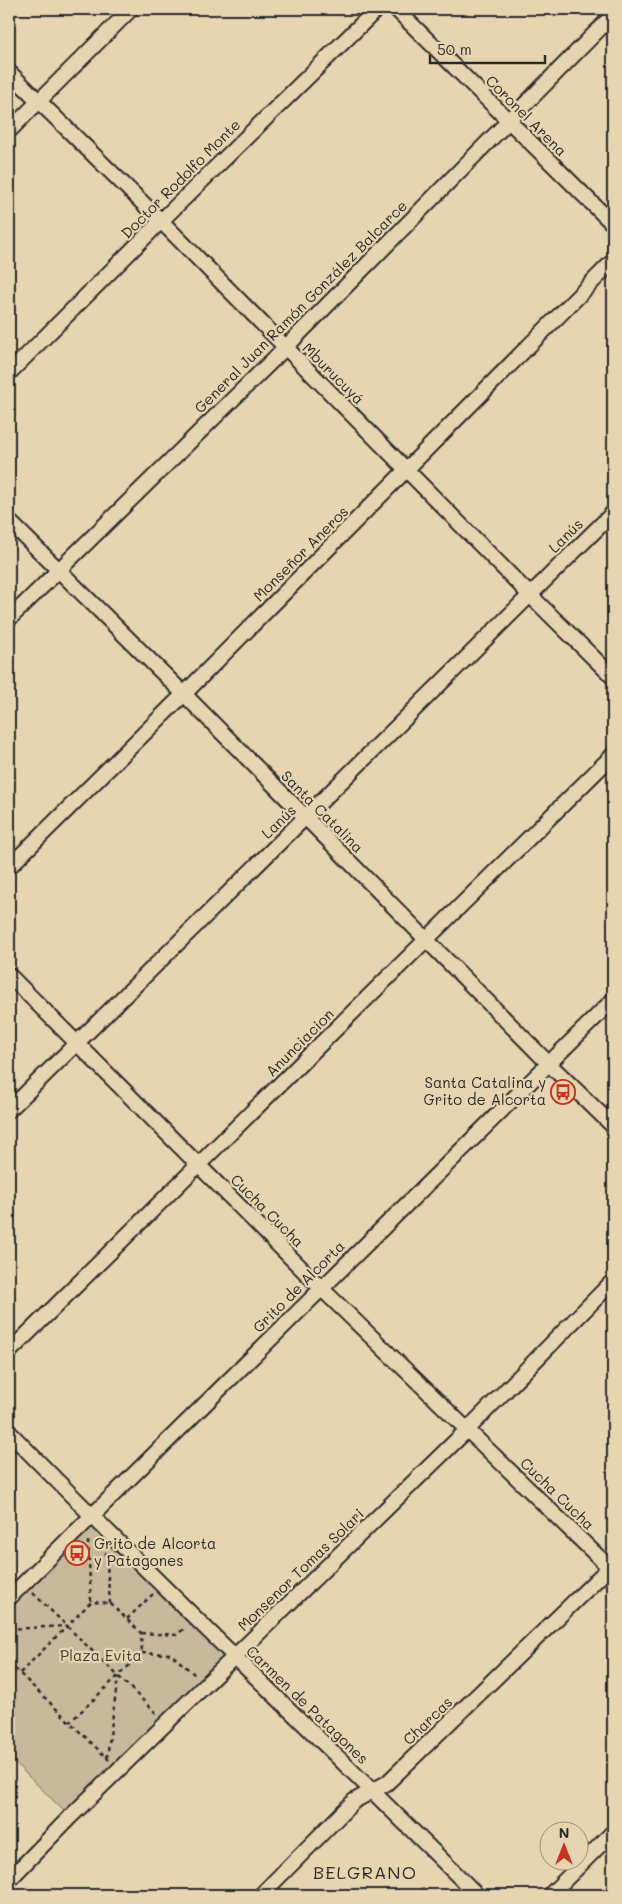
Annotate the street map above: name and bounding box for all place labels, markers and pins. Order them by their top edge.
place label: Santa Catalina y Grito de Alcorta [424,1072,546,1109]
bus stop icon: Santa Catalina y Grito de Alcorta [550,1079,576,1105]
place label: Grito de Alcorta y Patagones [94,1533,216,1570]
bus stop icon: Grito de Alcorta y Patagones [64,1540,90,1566]

